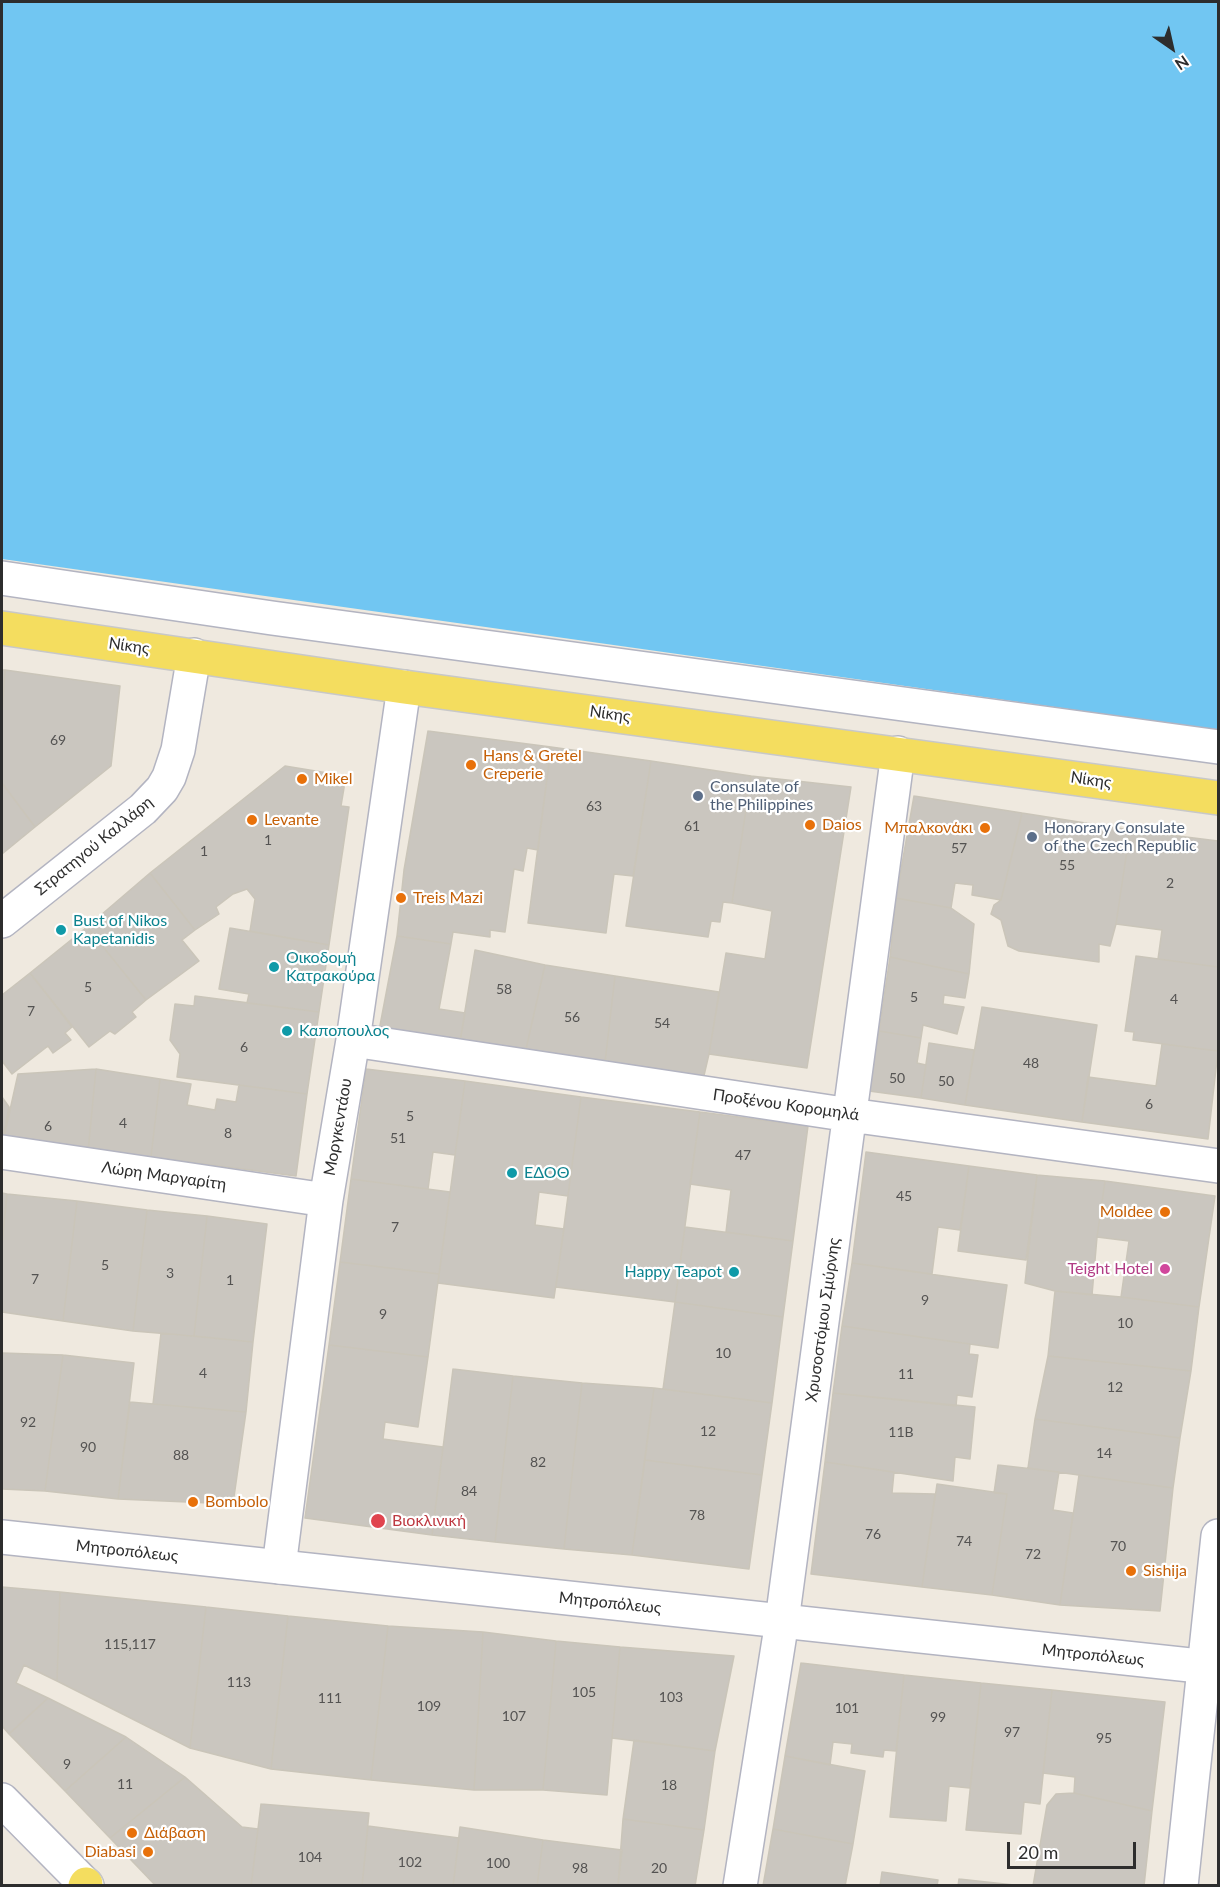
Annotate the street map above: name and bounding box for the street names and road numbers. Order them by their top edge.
street label: Νίκης [107,634,151,658]
street label: Νίκης [588,702,632,726]
street label: Νίκης [1069,768,1113,792]
street label: Στρατηγού Καλλάρη [31,793,157,899]
street label: Μοργκεντάου [320,1077,356,1177]
street label: Προξένου Κορομηλά [712,1085,860,1125]
street label: Λώρη Μαργαρίτη [100,1158,228,1194]
street label: Χρυσοστόμου Σμύρνης [802,1237,844,1403]
street label: Μητροπόλεως [75,1536,179,1566]
street label: Μητροπόλεως [558,1588,662,1618]
street label: Μητροπόλεως [1041,1640,1145,1670]

